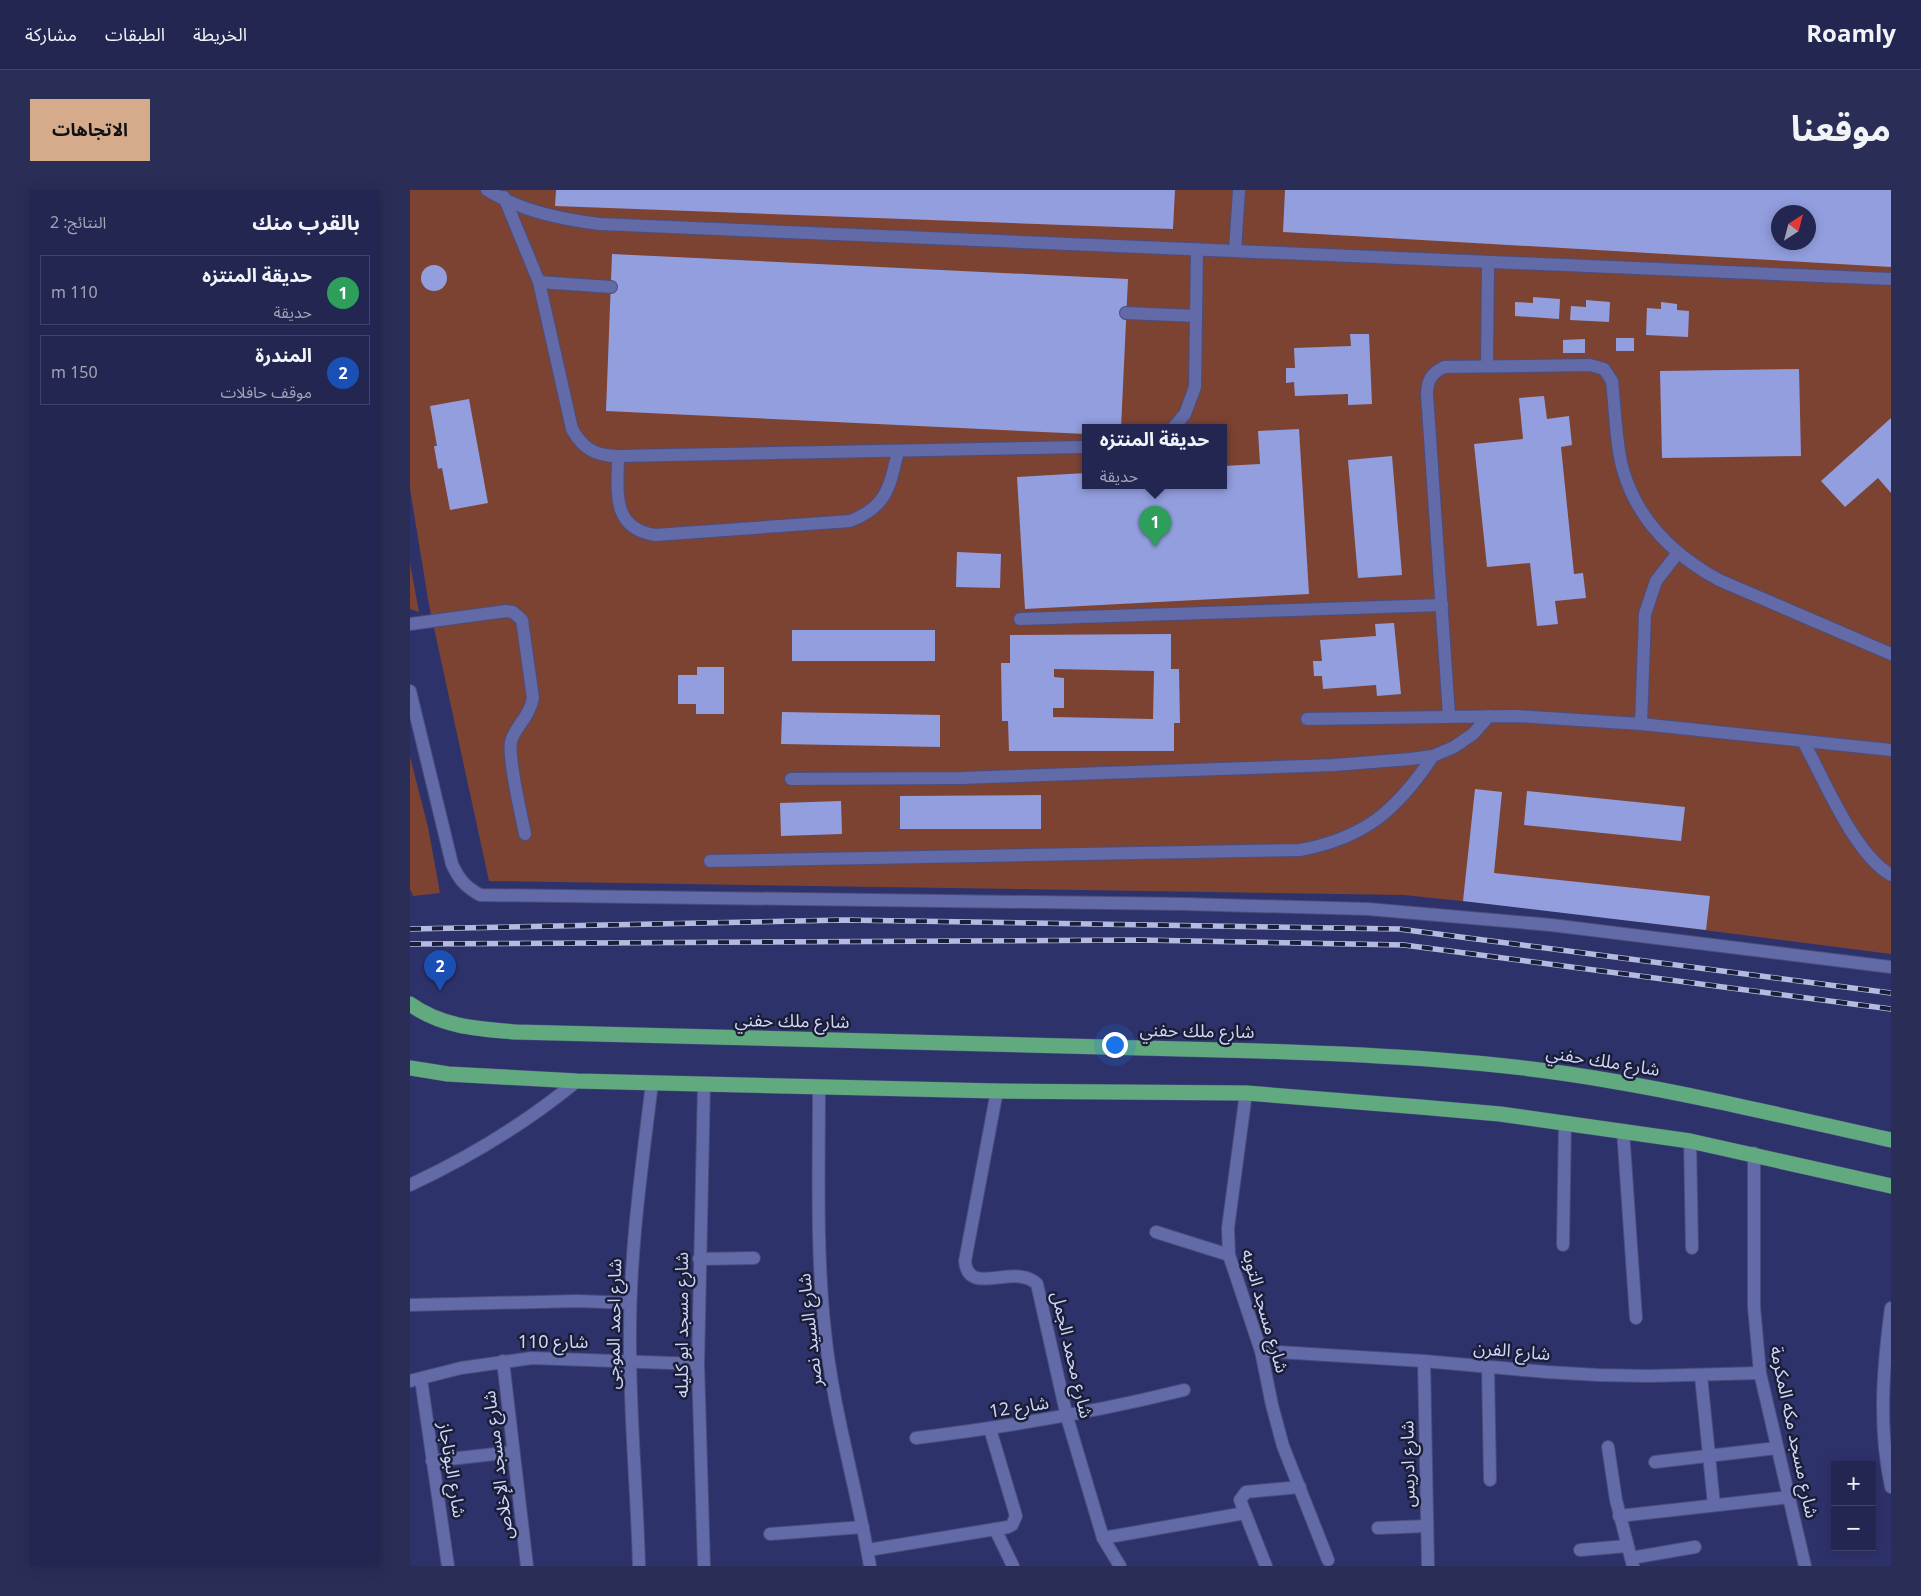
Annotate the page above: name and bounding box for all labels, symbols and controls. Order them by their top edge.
text: Roamly [1806,9,1896,60]
text: مشاركة [25,16,77,54]
text: الطبقات [105,16,165,54]
text: الخريطة [193,16,247,54]
text: موقعنا [1791,93,1891,167]
button: الاتجاهات [30,99,150,161]
text: بالقرب منك [252,201,360,245]
north arrow [1771,205,1816,250]
text: النتائج: 2 [50,206,106,240]
text: حديقة المنتزه [202,256,312,296]
text: 110 m [51,276,98,310]
text: 1 [338,277,348,311]
text: حديقة [274,296,312,330]
text: المندرة [255,336,312,376]
text: 150 m [51,356,98,390]
text: 2 [338,357,348,391]
text: موقف حافلات [220,376,312,410]
text: حديقة المنتزه [1100,420,1209,460]
popup [1082,424,1227,489]
text: حديقة [1100,460,1138,494]
pin: 1 [1139,506,1171,547]
pin: 2 [424,950,456,991]
street label: شارع ملك حفني [734,1001,850,1041]
street label: شارع ملك حفني [1139,1011,1255,1051]
your location [1102,1032,1128,1058]
street label: شارع ملك حفني [1543,1033,1663,1089]
street label: شارع مسجد التوبه [1229,1244,1301,1378]
street label: شارع مسجد ابو كليله [663,1252,701,1398]
street label: شارع احمد الموجى [594,1258,634,1390]
street label: شارع السيد نصر [785,1271,835,1390]
street label: شارع محمد الجمل [1039,1288,1105,1422]
street label: شارع 110 [518,1323,588,1361]
street label: شارع الفرن [1472,1329,1552,1373]
street label: شارع مسجد مكه المكرمة [1757,1342,1831,1522]
street label: شارع 12 [986,1384,1052,1430]
street label: شارع مسجد الإخلاص [470,1388,526,1542]
street label: شارع البوتاجاز [426,1418,478,1521]
street label: شارع ادريس [1388,1420,1428,1508]
map controls [1831,1461,1876,1551]
button: + [1831,1461,1876,1506]
button: − [1831,1506,1876,1551]

